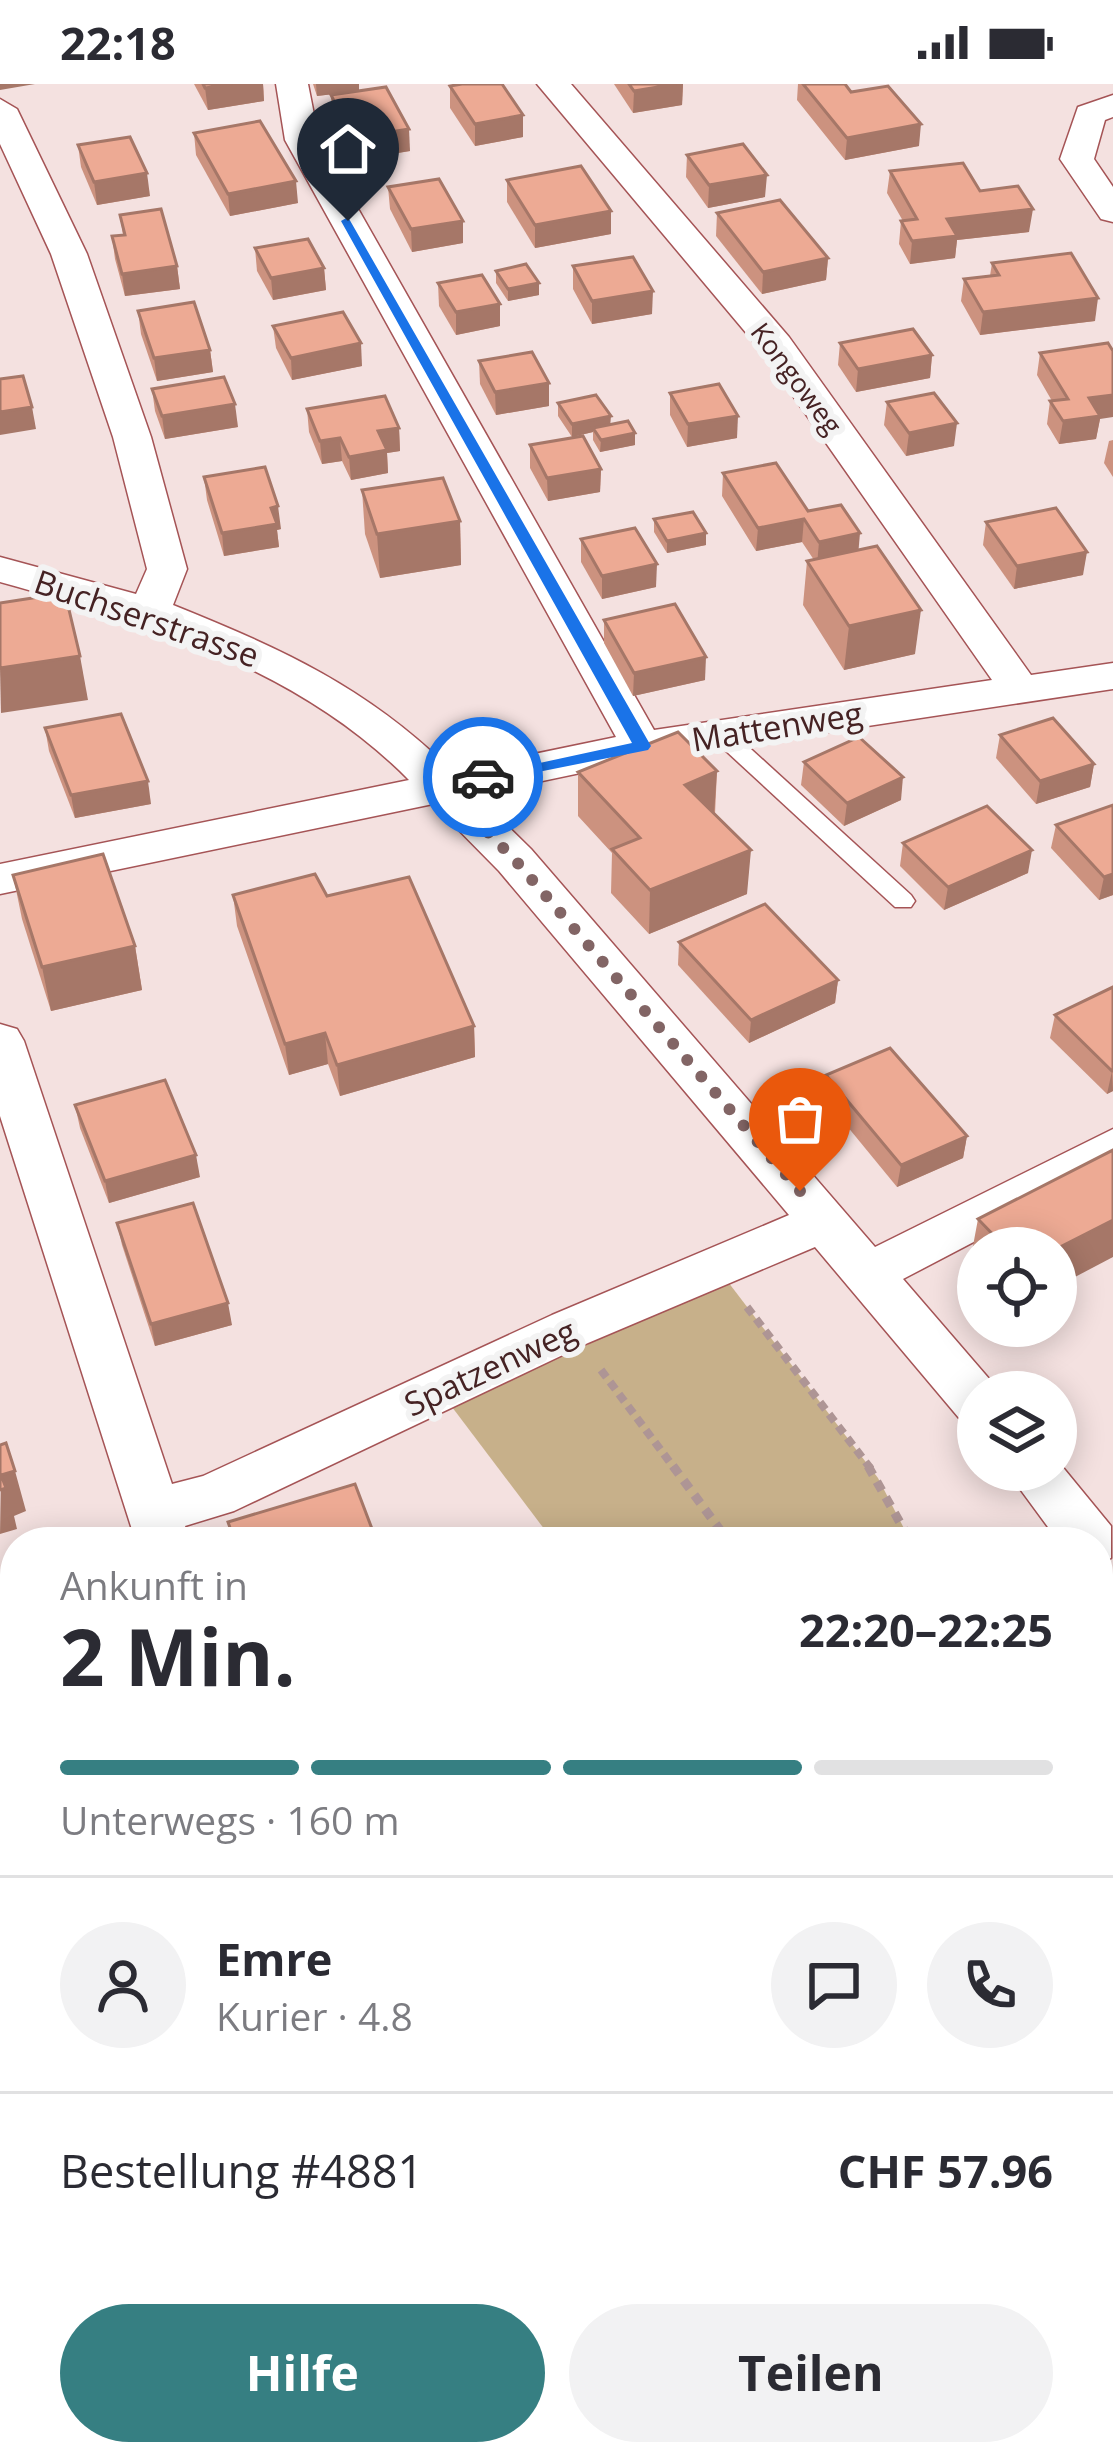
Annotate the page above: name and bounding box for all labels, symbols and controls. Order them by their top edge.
text: 22:18 [60,12,176,73]
pin [297,98,399,221]
icon: home [315,116,381,182]
street label: Kongoweg [743,315,851,442]
street label: Buchserstrasse [29,559,265,677]
street label: Mattenweg [688,690,866,762]
courier [423,717,543,837]
icon: car [450,744,516,810]
pin [749,1068,851,1191]
icon: bag [767,1086,833,1152]
map controls [957,1227,1077,1491]
button: locate [957,1227,1077,1347]
street label: Spatzenweg [397,1308,583,1426]
button: layers [957,1371,1077,1491]
text: Ankunft in [60,1558,248,1611]
text: 22:20–22:25 [799,1599,1053,1660]
text: 2 Min. [60,1603,296,1709]
text: Unterwegs · 160 m [60,1793,400,1846]
button: person [60,1922,186,2048]
button: chat [771,1922,897,2048]
button: phone [927,1922,1053,2048]
text: Emre [216,1928,332,1989]
text: Kurier · 4.8 [216,1989,413,2042]
text: Bestellung #4881 [60,2140,423,2201]
text: CHF 57.96 [838,2140,1053,2201]
button: Hilfe [60,2304,545,2442]
button: Teilen [569,2304,1053,2442]

